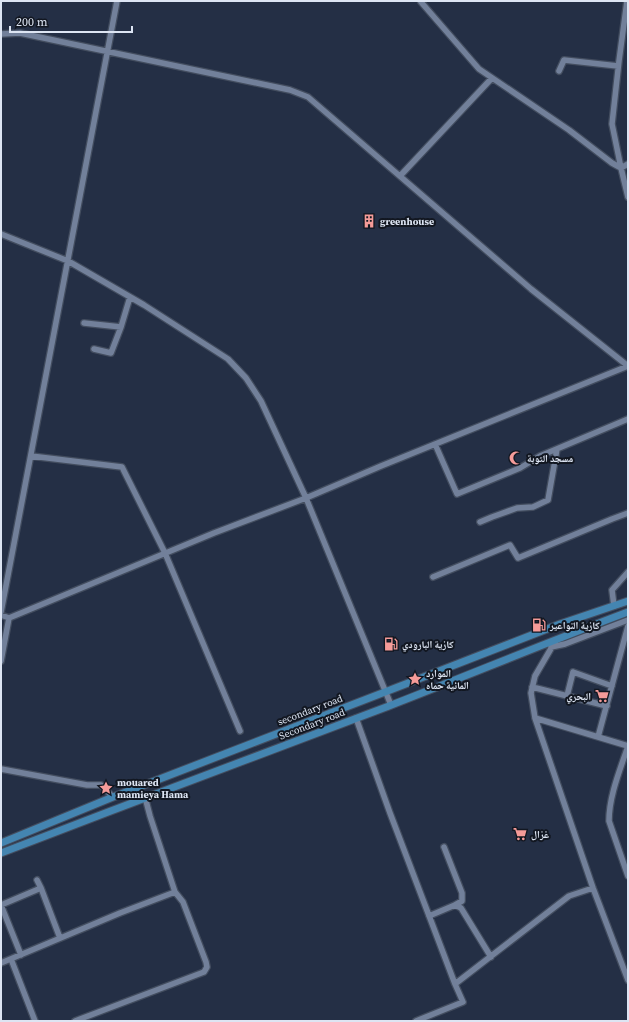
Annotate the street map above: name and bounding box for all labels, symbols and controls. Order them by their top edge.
scale bar [10,8,132,34]
text: 200 m [16,14,48,30]
building icon: greenhouse [361,213,377,229]
place label: greenhouse [380,215,434,228]
mosque icon: مسجد التوبة [508,450,524,466]
place label: مسجد التوبة [527,452,573,465]
fuel station icon: كازية النواعير [531,617,547,633]
place label: كازية النواعير [549,619,600,632]
fuel station icon: كازية البارودي [383,636,399,652]
place label: كازية البارودي [402,638,454,652]
place label: الموارد المائية حماه [426,667,469,692]
place icon: الموارد المائية حماه [407,671,423,687]
supermarket icon: البحري [594,688,610,704]
place label: البحري [566,690,591,704]
street label: secondary road [276,692,345,728]
street label: Secondary road [277,705,347,743]
place label: mouared mamieya Hama [117,776,189,801]
place icon: mouared mamieya Hama [98,780,114,796]
supermarket icon: غزال [512,826,528,842]
place label: غزال [531,828,549,841]

